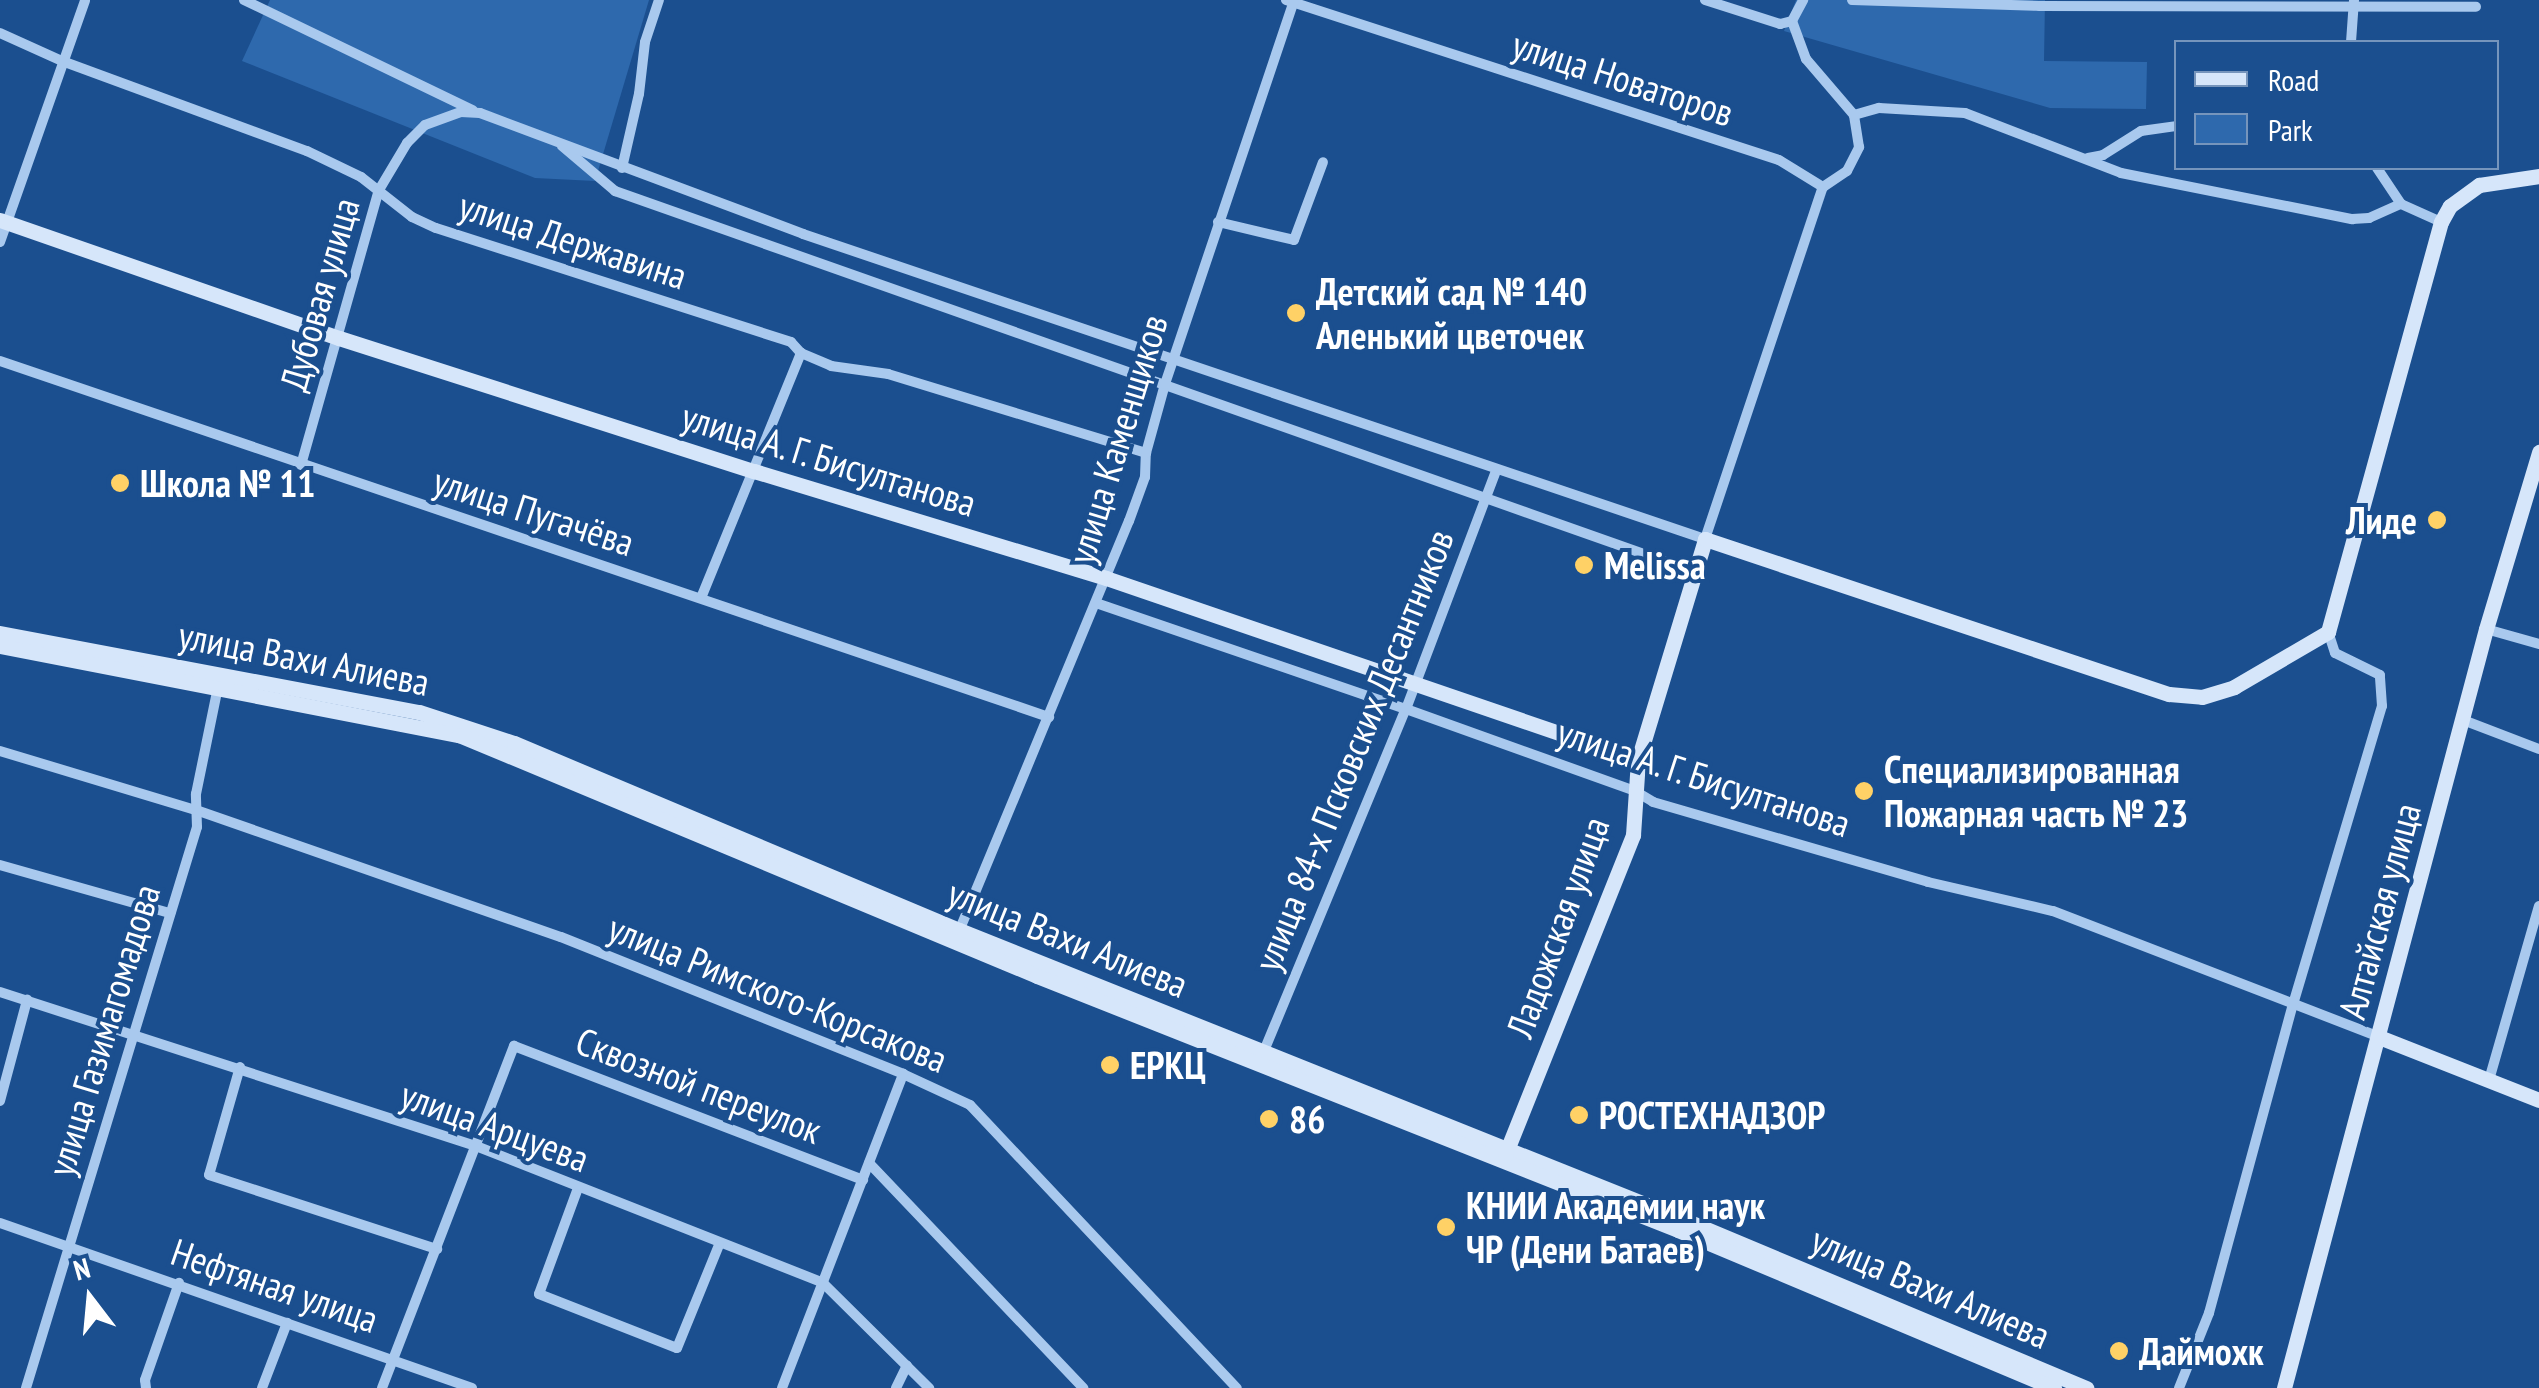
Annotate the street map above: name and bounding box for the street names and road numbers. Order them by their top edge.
street label: улица Новаторов [1507,21,1739,135]
street label: улица Державина [453,182,693,298]
street label: Дубовая улица [270,192,368,396]
street label: улица Каменщиков [1057,309,1177,569]
street label: улица А. Г. Бисултанова [674,392,984,526]
street label: улица Пугачёва [428,457,640,565]
street label: улица 84-х Псковских Десантников [1243,522,1463,978]
street label: улица Вахи Алиева [174,611,434,705]
street label: улица А. Г. Бисултанова [1549,707,1859,847]
street label: Алтайская улица [2328,798,2430,1024]
street label: Ладожская улица [1496,810,1618,1044]
street label: улица Вахи Алиева [941,869,1195,1007]
street label: улица Газимагомадова [37,879,169,1181]
street label: улица Римского-Корсакова [602,904,954,1082]
street label: Сквозной переулок [570,1017,828,1153]
street label: улица Арцуева [394,1071,596,1181]
street label: улица Вахи Алиева [1804,1216,2058,1358]
street label: Нефтяная улица [166,1228,384,1342]

